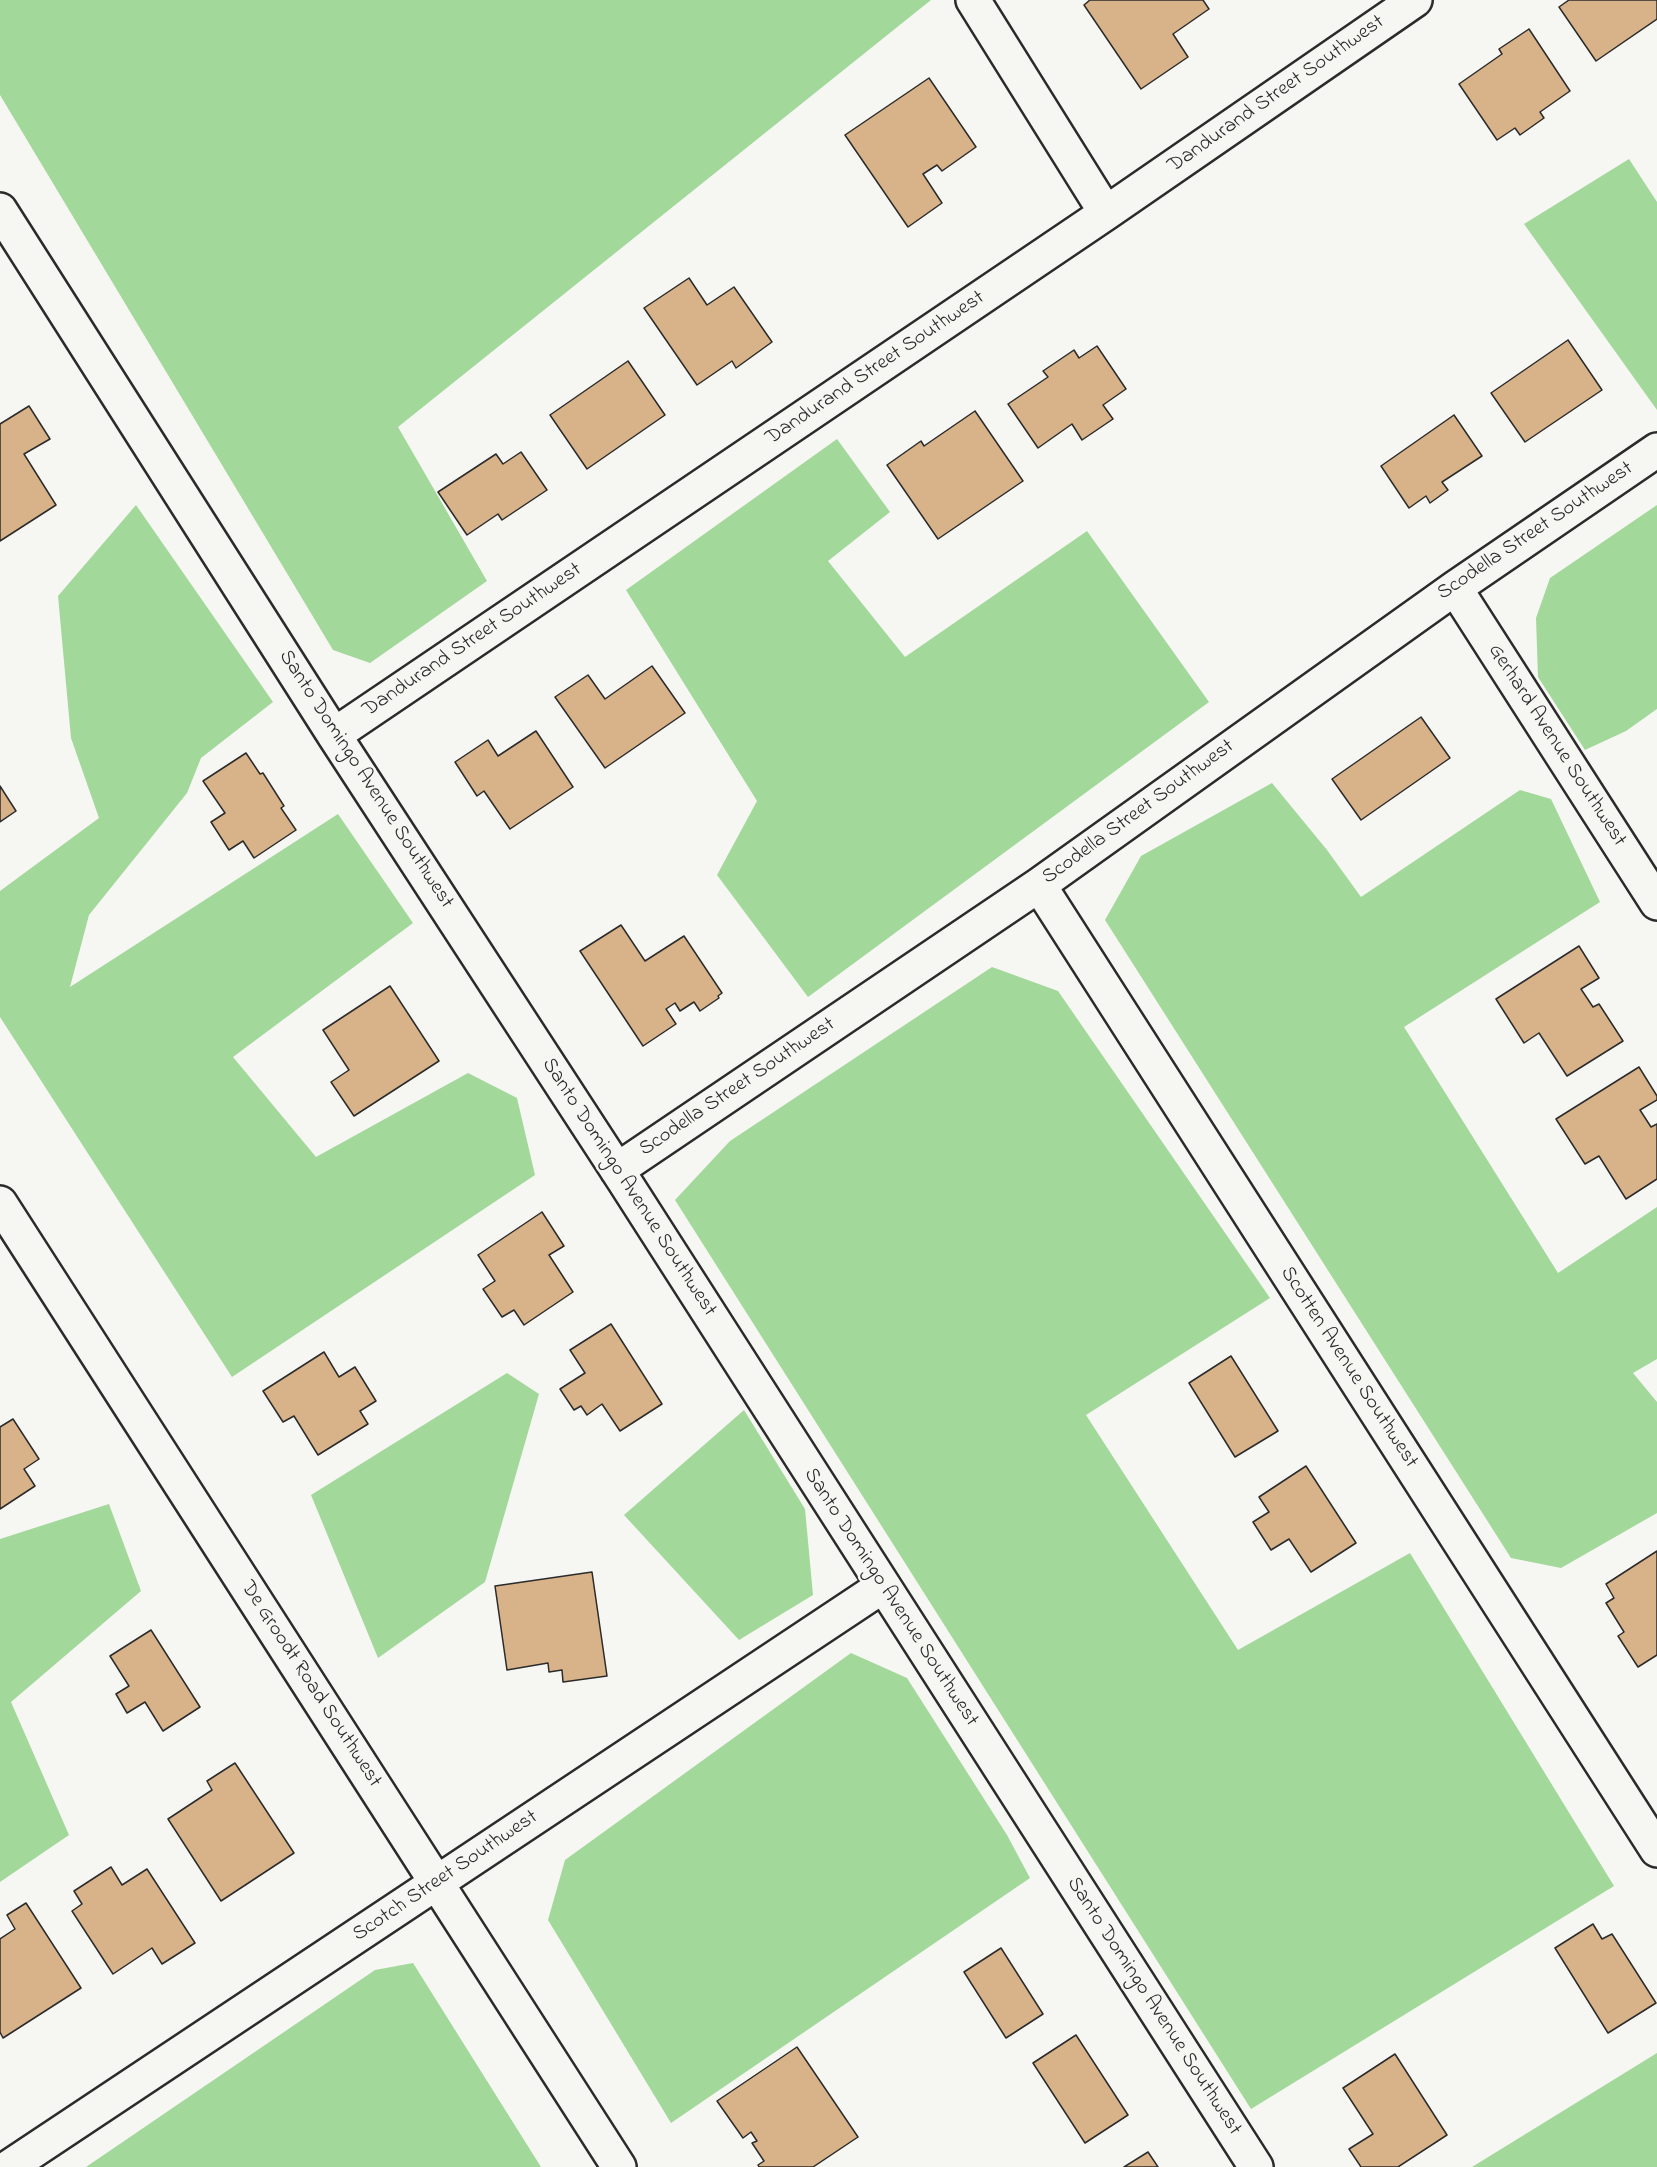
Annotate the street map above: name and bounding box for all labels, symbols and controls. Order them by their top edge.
street label: Dandurand Street Southwest [1164,11,1390,179]
street label: Dandurand Street Southwest [762,286,990,452]
street label: Scodella Street Southwest [1433,457,1639,607]
street label: Dandurand Street Southwest [359,558,587,724]
street label: Gerhard Avenue Southwest [1481,640,1631,852]
street label: Santo Domingo Avenue Southwest [272,646,458,914]
street label: Scodella Street Southwest [1038,735,1240,891]
street label: Scodella Street Southwest [635,1013,841,1163]
street label: Santo Domingo Avenue Southwest [535,1054,721,1322]
street label: Scotten Avenue Southwest [1273,1263,1423,1473]
street label: Santo Domingo Avenue Southwest [797,1464,983,1732]
street label: De Groodt Road Southwest [234,1577,386,1793]
street label: Scotch Street Southwest [349,1806,543,1948]
street label: Santo Domingo Avenue Southwest [1060,1873,1246,2141]

